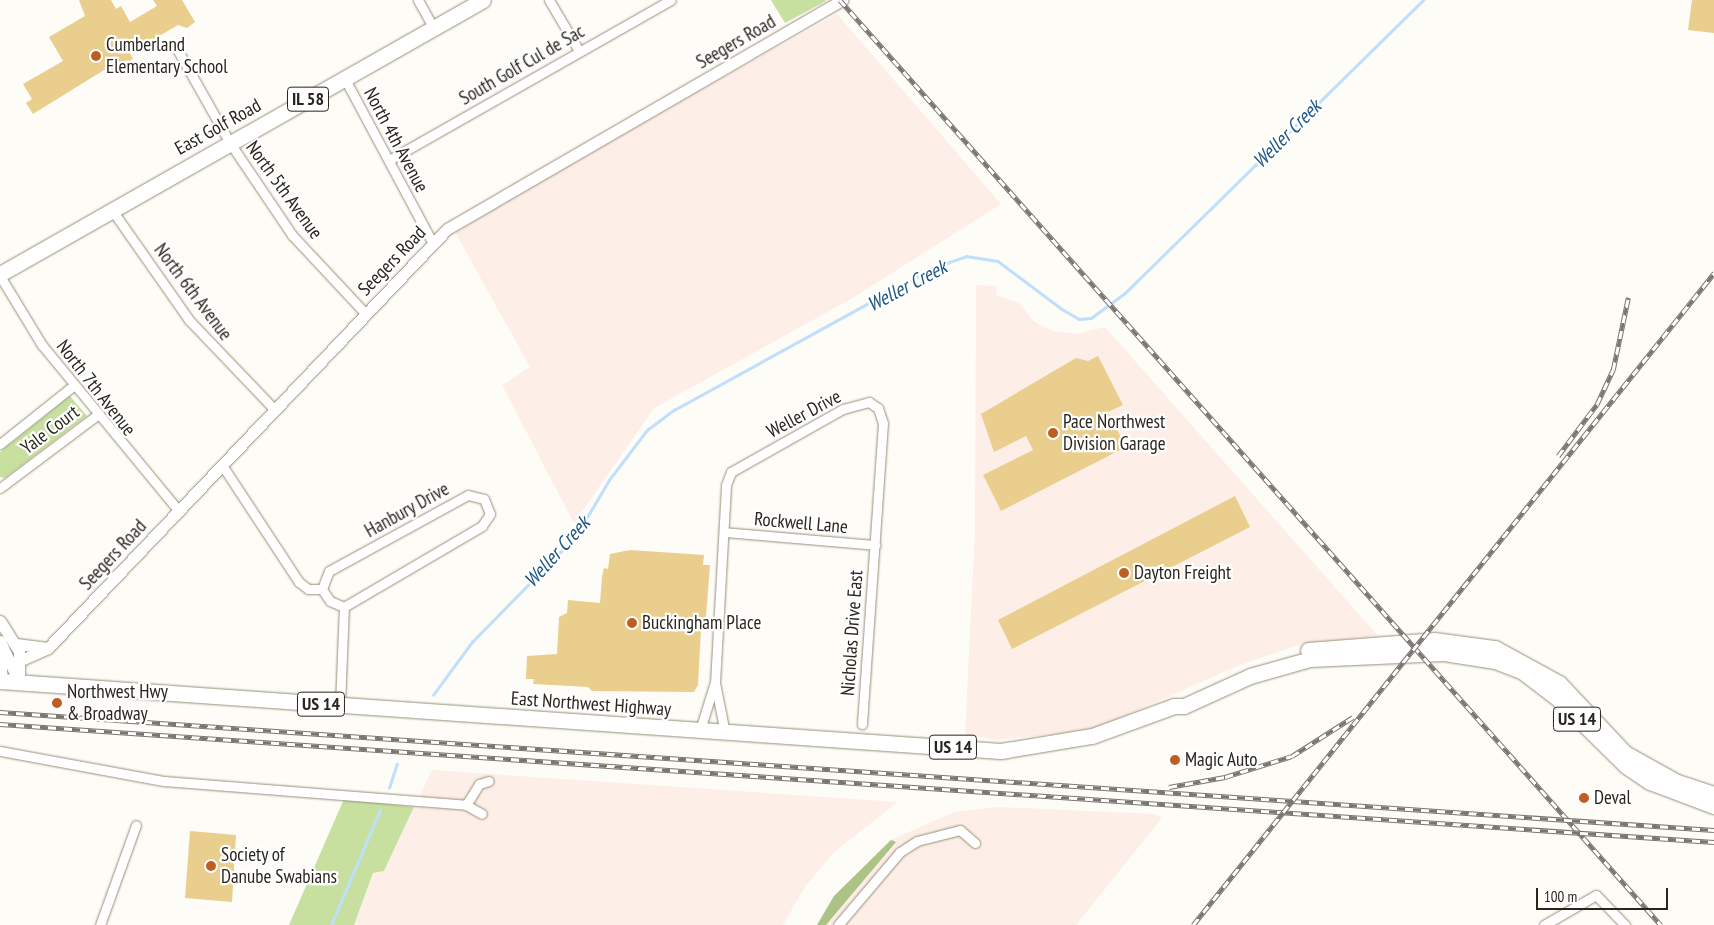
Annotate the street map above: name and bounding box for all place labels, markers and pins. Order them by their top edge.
place label: Cumberland Elementary School [106,34,228,78]
marker: Cumberland Elementary School [90,50,102,62]
place label: Pace Northwest Division Garage [1063,411,1166,455]
marker: Pace Northwest Division Garage [1047,427,1059,439]
place label: Dayton Freight [1134,562,1231,584]
marker: Dayton Freight [1118,567,1130,579]
place label: Buckingham Place [642,612,761,634]
marker: Buckingham Place [626,617,638,629]
place label: Northwest Hwy & Broadway [67,681,168,725]
marker: Northwest Hwy & Broadway [51,697,63,709]
place label: Magic Auto [1185,749,1258,771]
marker: Magic Auto [1169,754,1181,766]
place label: Deval [1594,787,1631,809]
marker: Deval [1578,792,1590,804]
place label: Society of Danube Swabians [221,844,337,888]
marker: Society of Danube Swabians [205,860,217,872]

